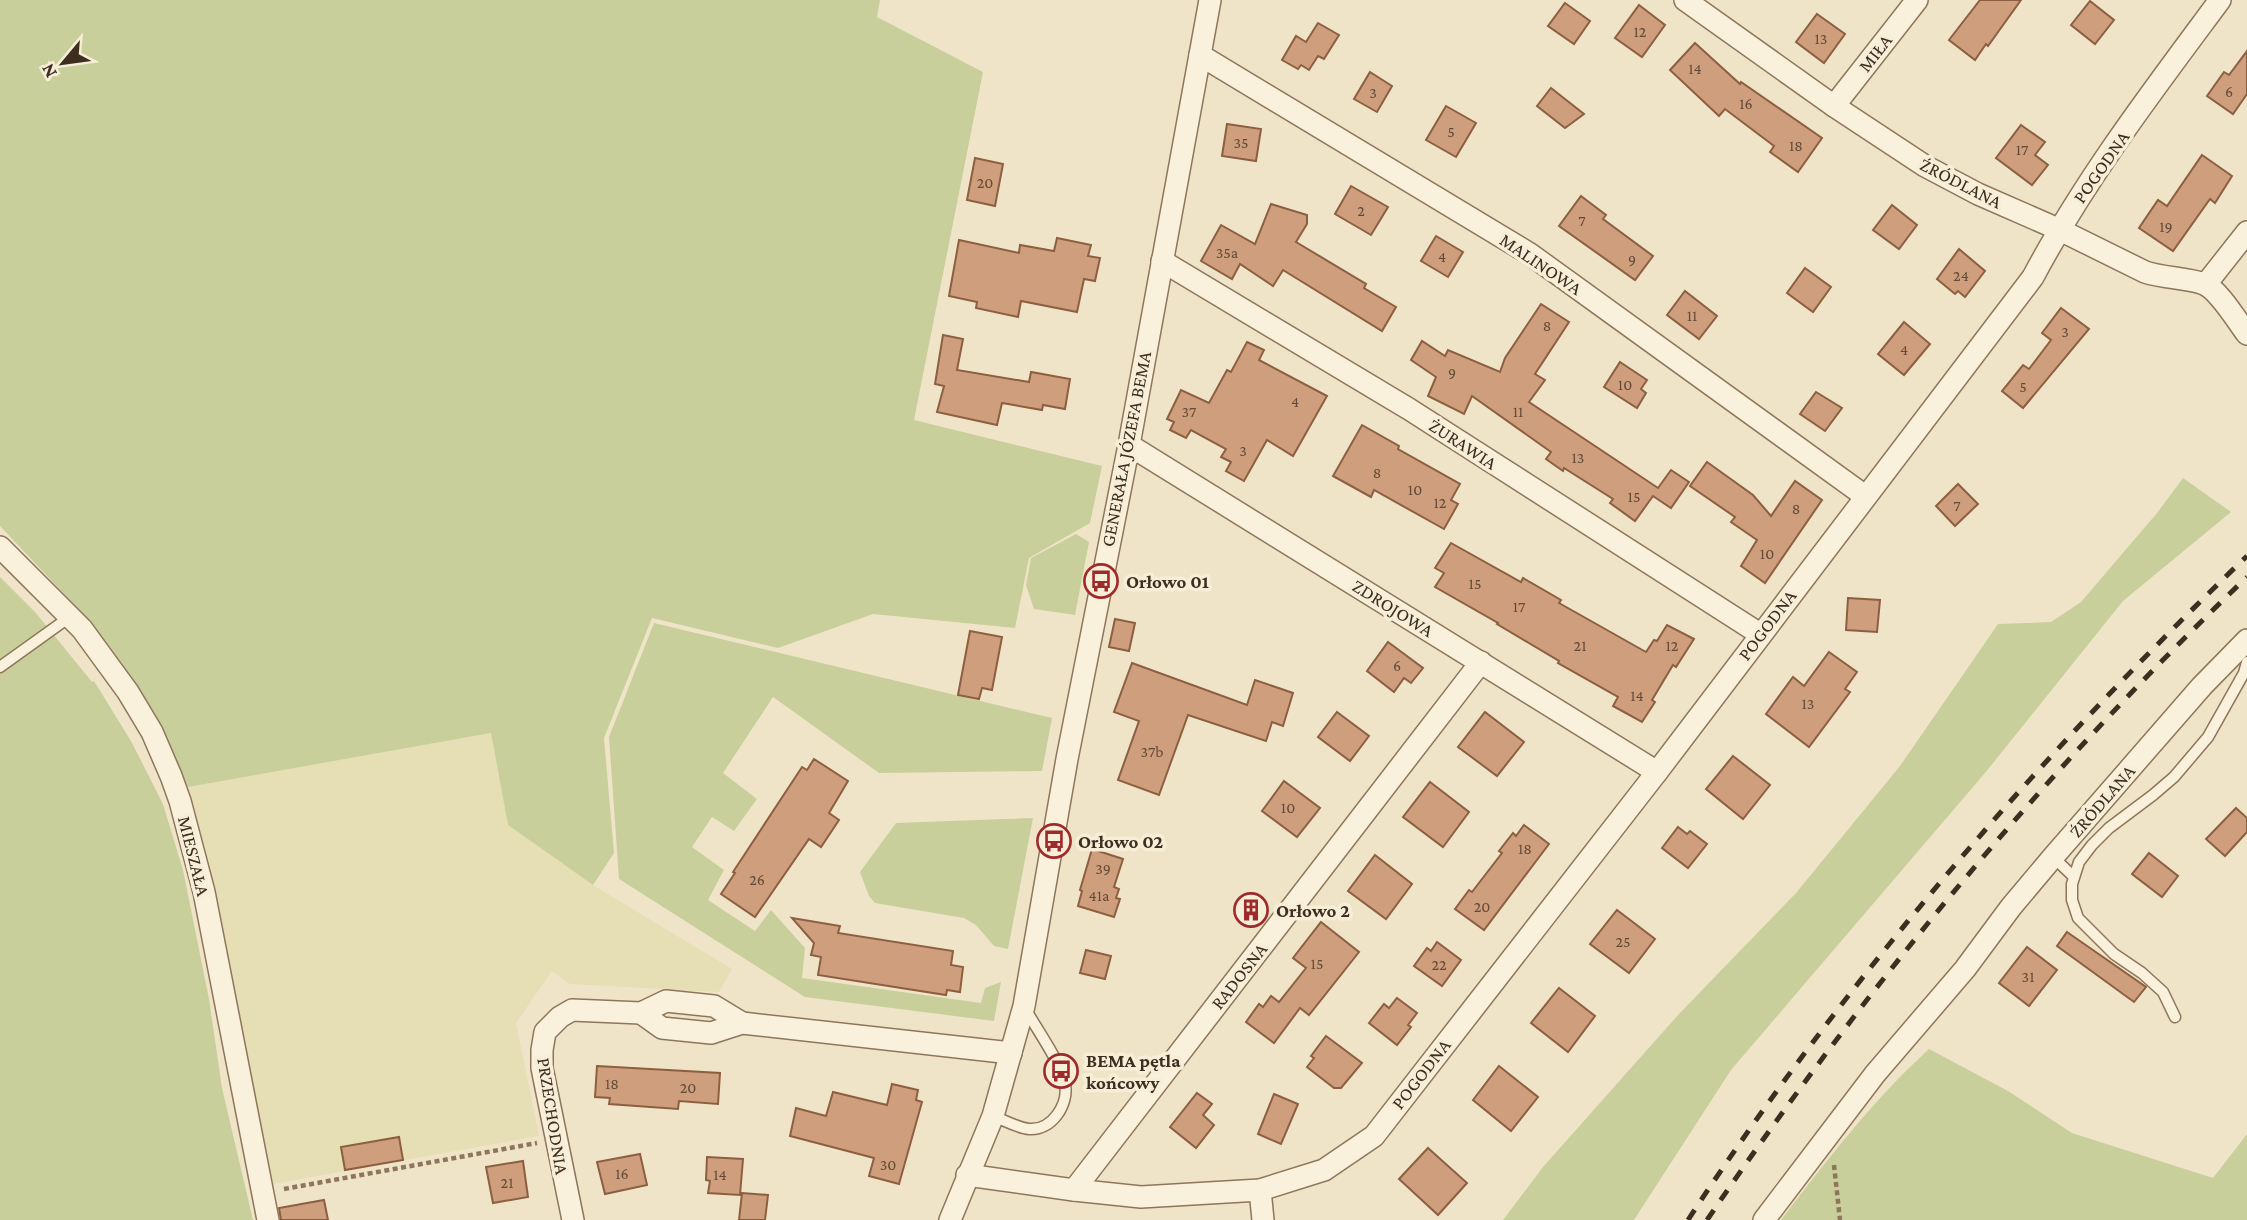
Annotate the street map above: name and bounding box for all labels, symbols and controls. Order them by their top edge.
house number: 12 [1634,23,1647,40]
north arrow [28,28,98,98]
house number: 13 [1815,30,1827,47]
street label: MIŁA [1854,30,1896,76]
text: N [36,60,61,82]
house number: 14 [1688,60,1702,77]
house number: 6 [2225,83,2233,100]
house number: 3 [1369,84,1377,101]
house number: 16 [1739,95,1753,112]
house number: 5 [1447,123,1455,140]
street label: POGODNA [2069,127,2133,207]
house number: 35 [1233,134,1249,151]
house number: 18 [1789,137,1803,154]
house number: 17 [2016,141,2029,158]
street label: ŹRÓDLANA [1917,153,2006,213]
house number: 20 [977,174,993,191]
house number: 2 [1357,202,1365,219]
house number: 7 [1578,212,1586,229]
house number: 19 [2159,218,2173,235]
street label: MALINOWA [1496,229,1586,299]
house number: 35a [1216,244,1239,261]
house number: 4 [1438,248,1446,265]
house number: 9 [1628,251,1636,268]
house number: 24 [1953,267,1969,284]
house number: 11 [1687,307,1697,324]
house number: 8 [1543,317,1551,334]
house number: 3 [2061,323,2069,340]
house number: 4 [1900,341,1908,358]
street label: GENERAŁA JÓZEFA BEMA [1097,349,1155,549]
house number: 9 [1448,364,1456,381]
house number: 10 [1618,376,1632,393]
house number: 5 [2019,378,2027,395]
house number: 4 [1291,393,1299,410]
house number: 37 [1182,403,1197,420]
house number: 11 [1513,403,1523,420]
street label: ŻURAWIA [1425,414,1501,474]
house number: 3 [1239,442,1247,459]
house number: 13 [1572,449,1584,466]
house number: 8 [1373,464,1381,481]
house number: 10 [1408,481,1422,498]
house number: 15 [1628,488,1640,505]
house number: 12 [1434,494,1447,511]
house number: 7 [1953,497,1961,514]
house number: 8 [1792,500,1800,517]
house number: 10 [1760,545,1774,562]
bus stop icon: Orłowo 01 [1082,562,1120,600]
place label: Orłowo 01 [1126,571,1209,592]
street label: ZDROJOWA [1349,575,1437,641]
house number: 15 [1469,575,1481,592]
street label: POGODNA [1734,585,1800,664]
house number: 17 [1513,598,1526,615]
house number: 21 [1574,637,1586,654]
house number: 12 [1666,637,1679,654]
house number: 6 [1393,657,1401,674]
house number: 14 [1630,687,1644,704]
house number: 13 [1802,695,1814,712]
house number: 37b [1140,743,1164,760]
street label: ŹRÓDLANA [2065,760,2139,842]
house number: 10 [1281,799,1295,816]
street label: MIESZAŁA [174,814,214,898]
bus stop icon: Orłowo 02 [1035,822,1073,860]
place label: Orłowo 02 [1078,831,1163,852]
house number: 18 [1518,840,1532,857]
house number: 39 [1095,860,1111,877]
house number: 26 [749,871,765,888]
house number: 41a [1089,887,1110,904]
building icon: Orłowo 2 [1232,891,1270,929]
house number: 20 [1474,898,1490,915]
place label: Orłowo 2 [1276,900,1350,921]
house number: 25 [1615,933,1631,950]
street label: RADOSNA [1207,939,1271,1013]
house number: 15 [1311,955,1323,972]
house number: 22 [1431,956,1447,973]
house number: 31 [2022,968,2034,985]
street label: POGODNA [1387,1035,1455,1113]
place label: BEMA pętla końcowy [1086,1050,1181,1093]
bus stop icon: BEMA pętla końcowy [1042,1052,1080,1090]
street label: PRZECHODNIA [533,1056,573,1176]
house number: 18 [605,1075,619,1092]
house number: 20 [680,1079,696,1096]
house number: 30 [880,1156,896,1173]
house number: 16 [615,1165,629,1182]
house number: 14 [713,1166,727,1183]
house number: 21 [501,1174,513,1191]

